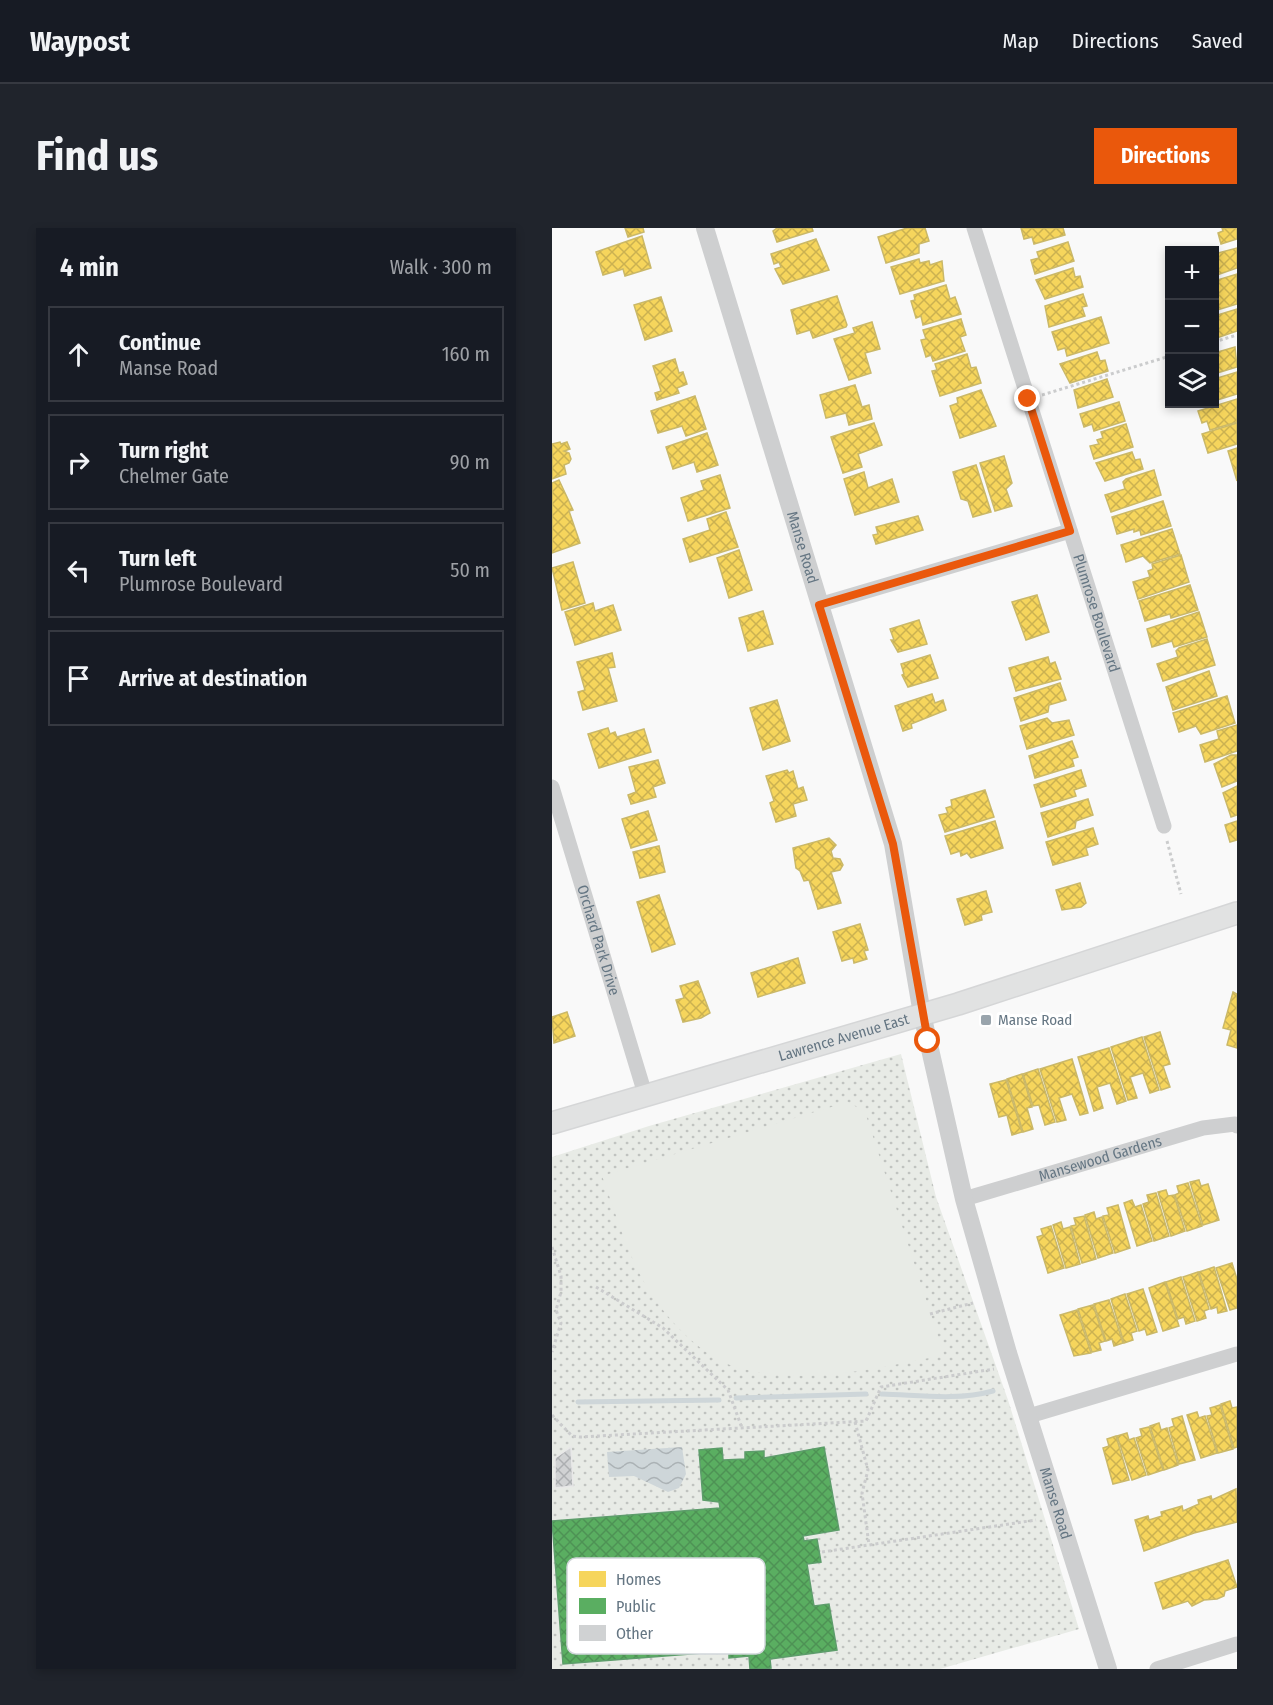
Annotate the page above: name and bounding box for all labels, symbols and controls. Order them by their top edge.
text: Waypost [30,25,130,58]
text: Map [1002,28,1039,54]
text: Directions [1072,28,1159,54]
text: Saved [1192,28,1243,54]
button: Directions [1094,128,1237,184]
text: Find us [36,131,158,181]
map controls [1165,246,1219,408]
button: + [1165,246,1219,300]
text: 4 min [60,252,119,283]
text: Walk · 300 m [390,255,492,279]
button: − [1165,300,1219,354]
text: Continue [119,329,201,356]
icon: ahead [62,338,95,371]
text: 160 m [442,342,490,366]
button: layers [1165,354,1219,408]
text: Manse Road [119,356,218,380]
route end [1014,385,1040,411]
text: Turn right [119,437,208,464]
icon: right [62,446,95,479]
text: 90 m [450,450,490,474]
text: Chelmer Gate [119,464,229,488]
street label: Manse Road [783,509,822,586]
text: Turn left [119,545,197,572]
street label: Plumrose Boulevard [1069,552,1124,674]
icon: left [62,554,95,587]
text: 50 m [450,558,490,582]
text: Plumrose Boulevard [119,572,283,596]
icon: arrive [62,662,95,695]
text: Arrive at destination [119,665,307,692]
street label: Orchard Park Drive [573,883,624,997]
street label: Lawrence Avenue East [776,1010,911,1065]
place label: Manse Road [998,1011,1072,1029]
marker: Manse Road [979,1013,993,1027]
route start [914,1027,940,1053]
street label: Mansewood Gardens [1036,1132,1164,1185]
street label: Manse Road [1036,1465,1075,1541]
legend [567,1558,765,1654]
text: Homes [616,1570,661,1589]
text: Public [616,1597,656,1616]
text: Other [616,1624,654,1643]

